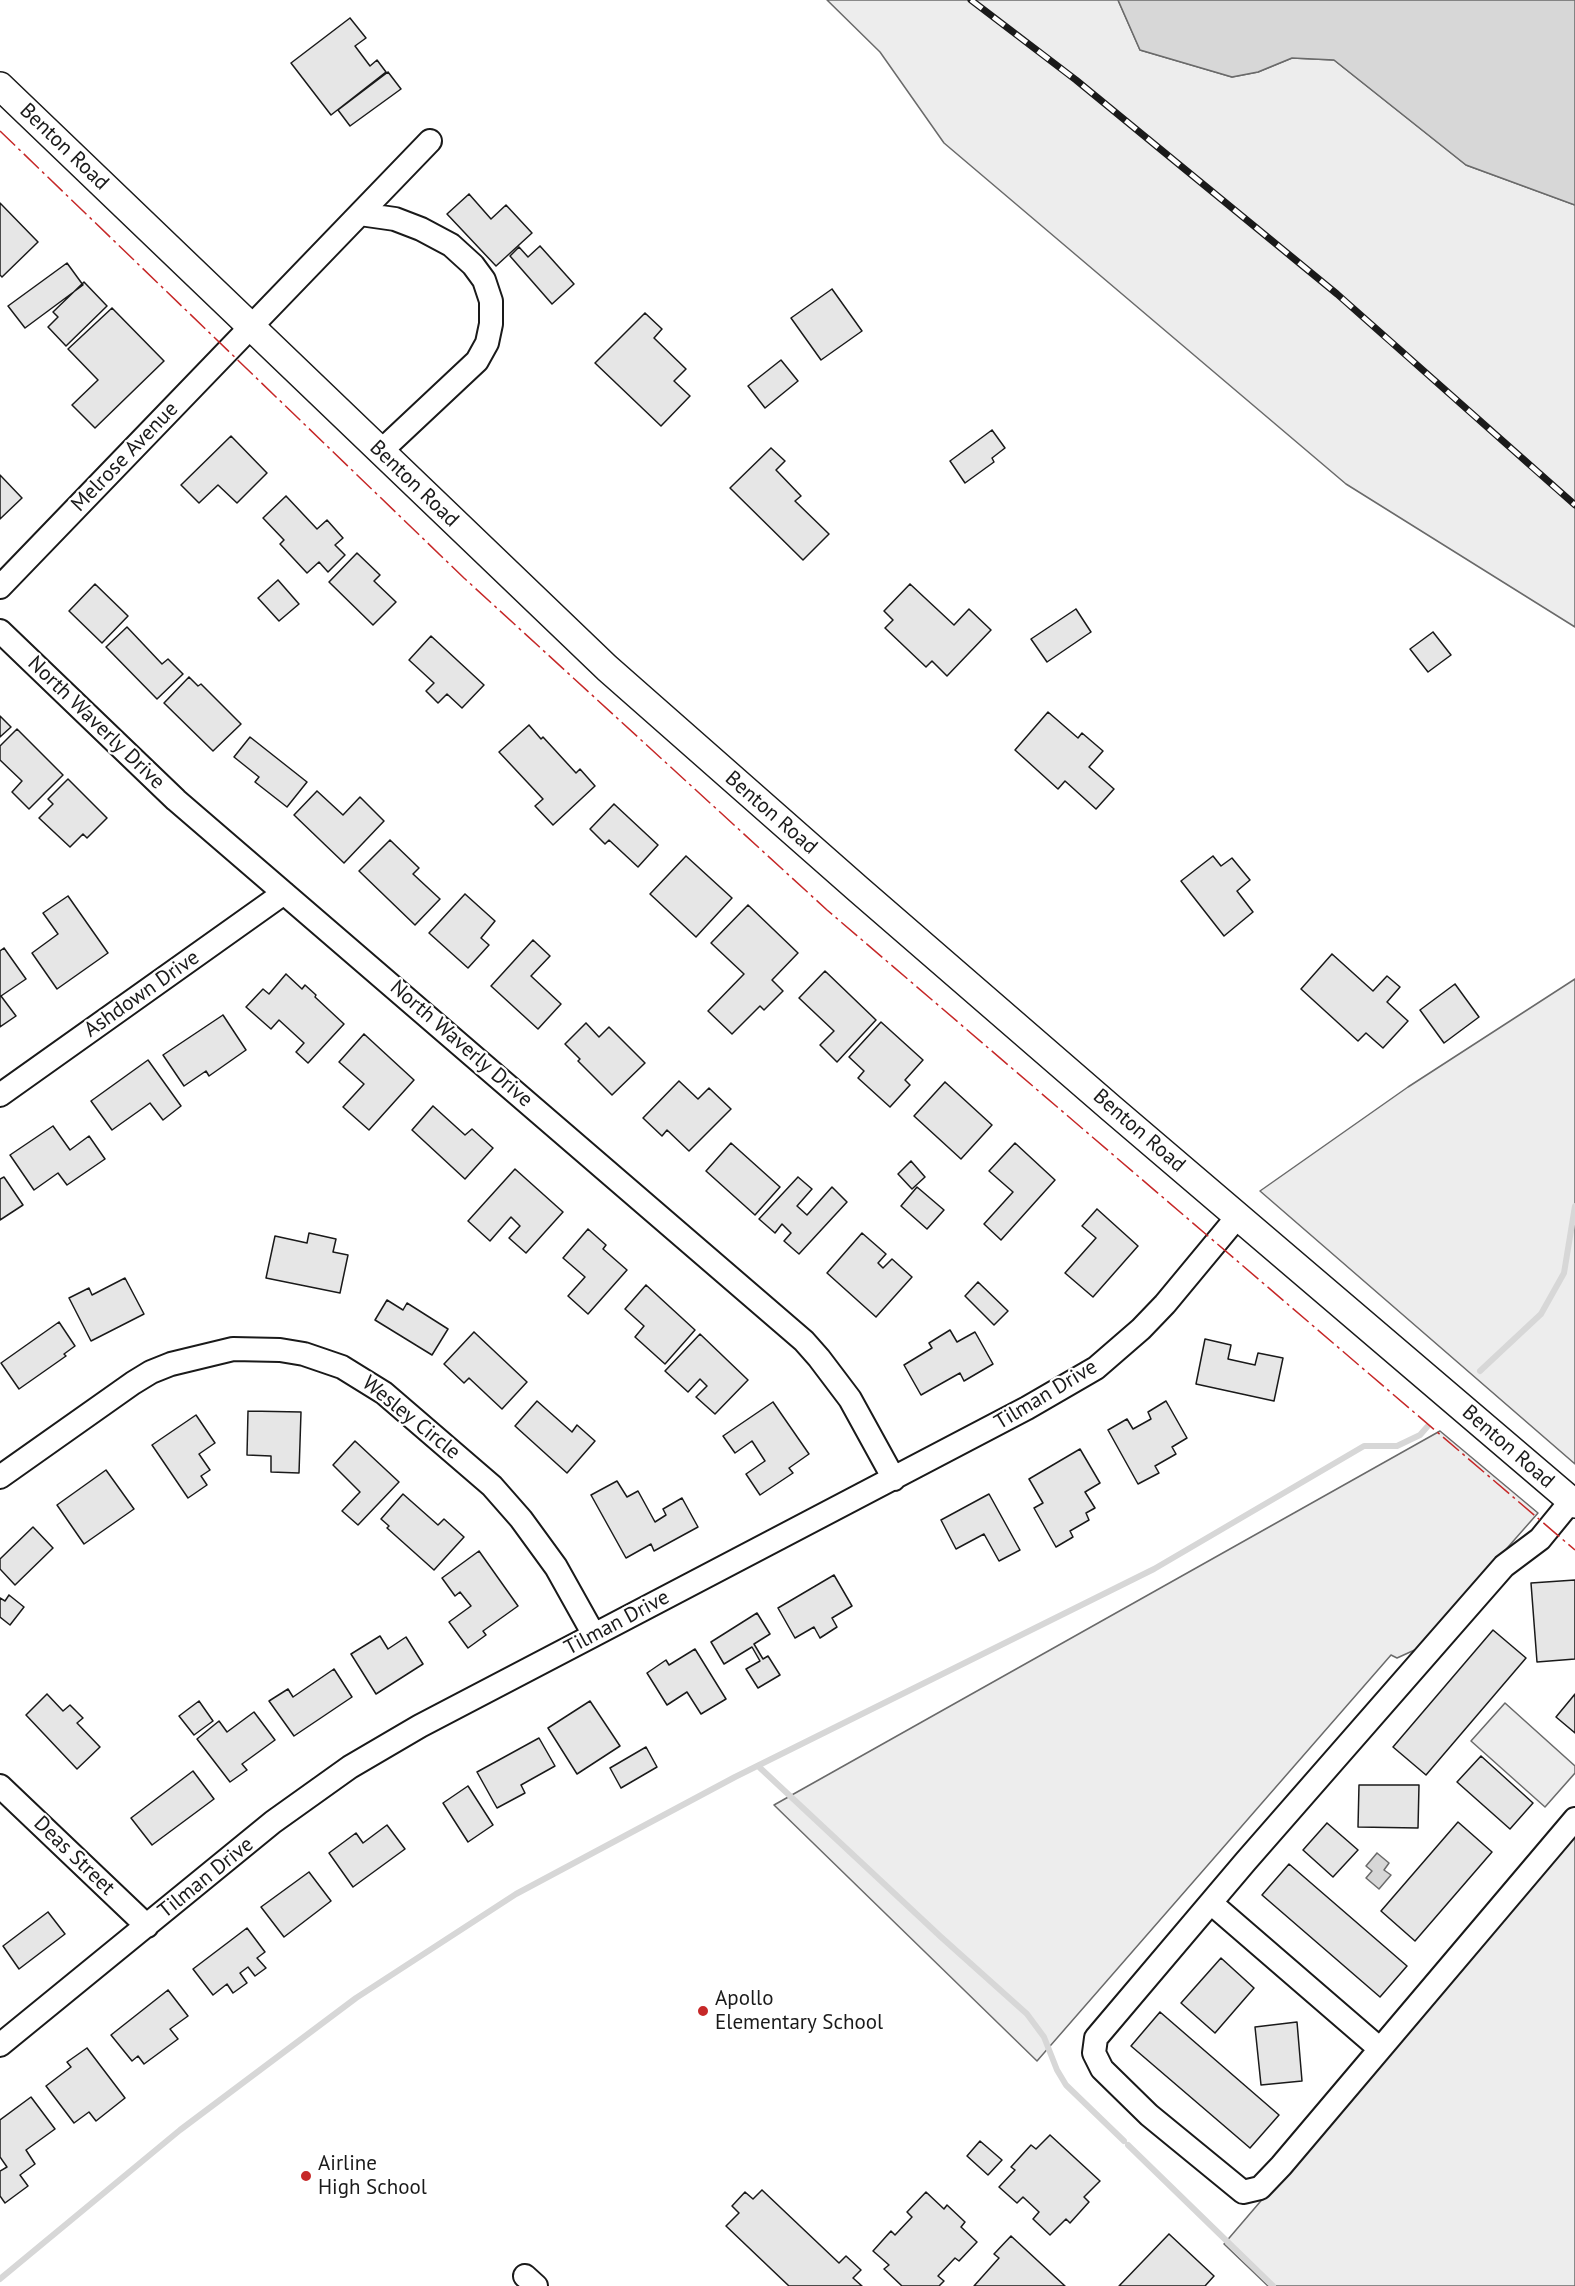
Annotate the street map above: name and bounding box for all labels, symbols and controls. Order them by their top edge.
street label: Benton Road [14,98,114,196]
street label: Melrose Avenue [66,397,184,517]
street label: Benton Road [364,435,464,533]
street label: North Waverly Drive [22,651,170,795]
street label: Benton Road [720,766,822,860]
street label: Ashdown Drive [80,945,204,1043]
street label: North Waverly Drive [385,975,537,1113]
street label: Benton Road [1088,1084,1190,1178]
street label: Tilman Drive [990,1355,1102,1435]
street label: Wesley Circle [357,1371,465,1465]
street label: Benton Road [1457,1400,1559,1494]
street label: Tilman Drive [560,1585,674,1661]
street label: Deas Street [28,1811,120,1901]
street label: Tilman Drive [153,1832,259,1924]
place label: Apollo Elementary School [715,1986,883,2036]
marker: Apollo Elementary School [696,2004,710,2018]
place label: Airline High School [318,2151,427,2201]
marker: Airline High School [299,2169,313,2183]

